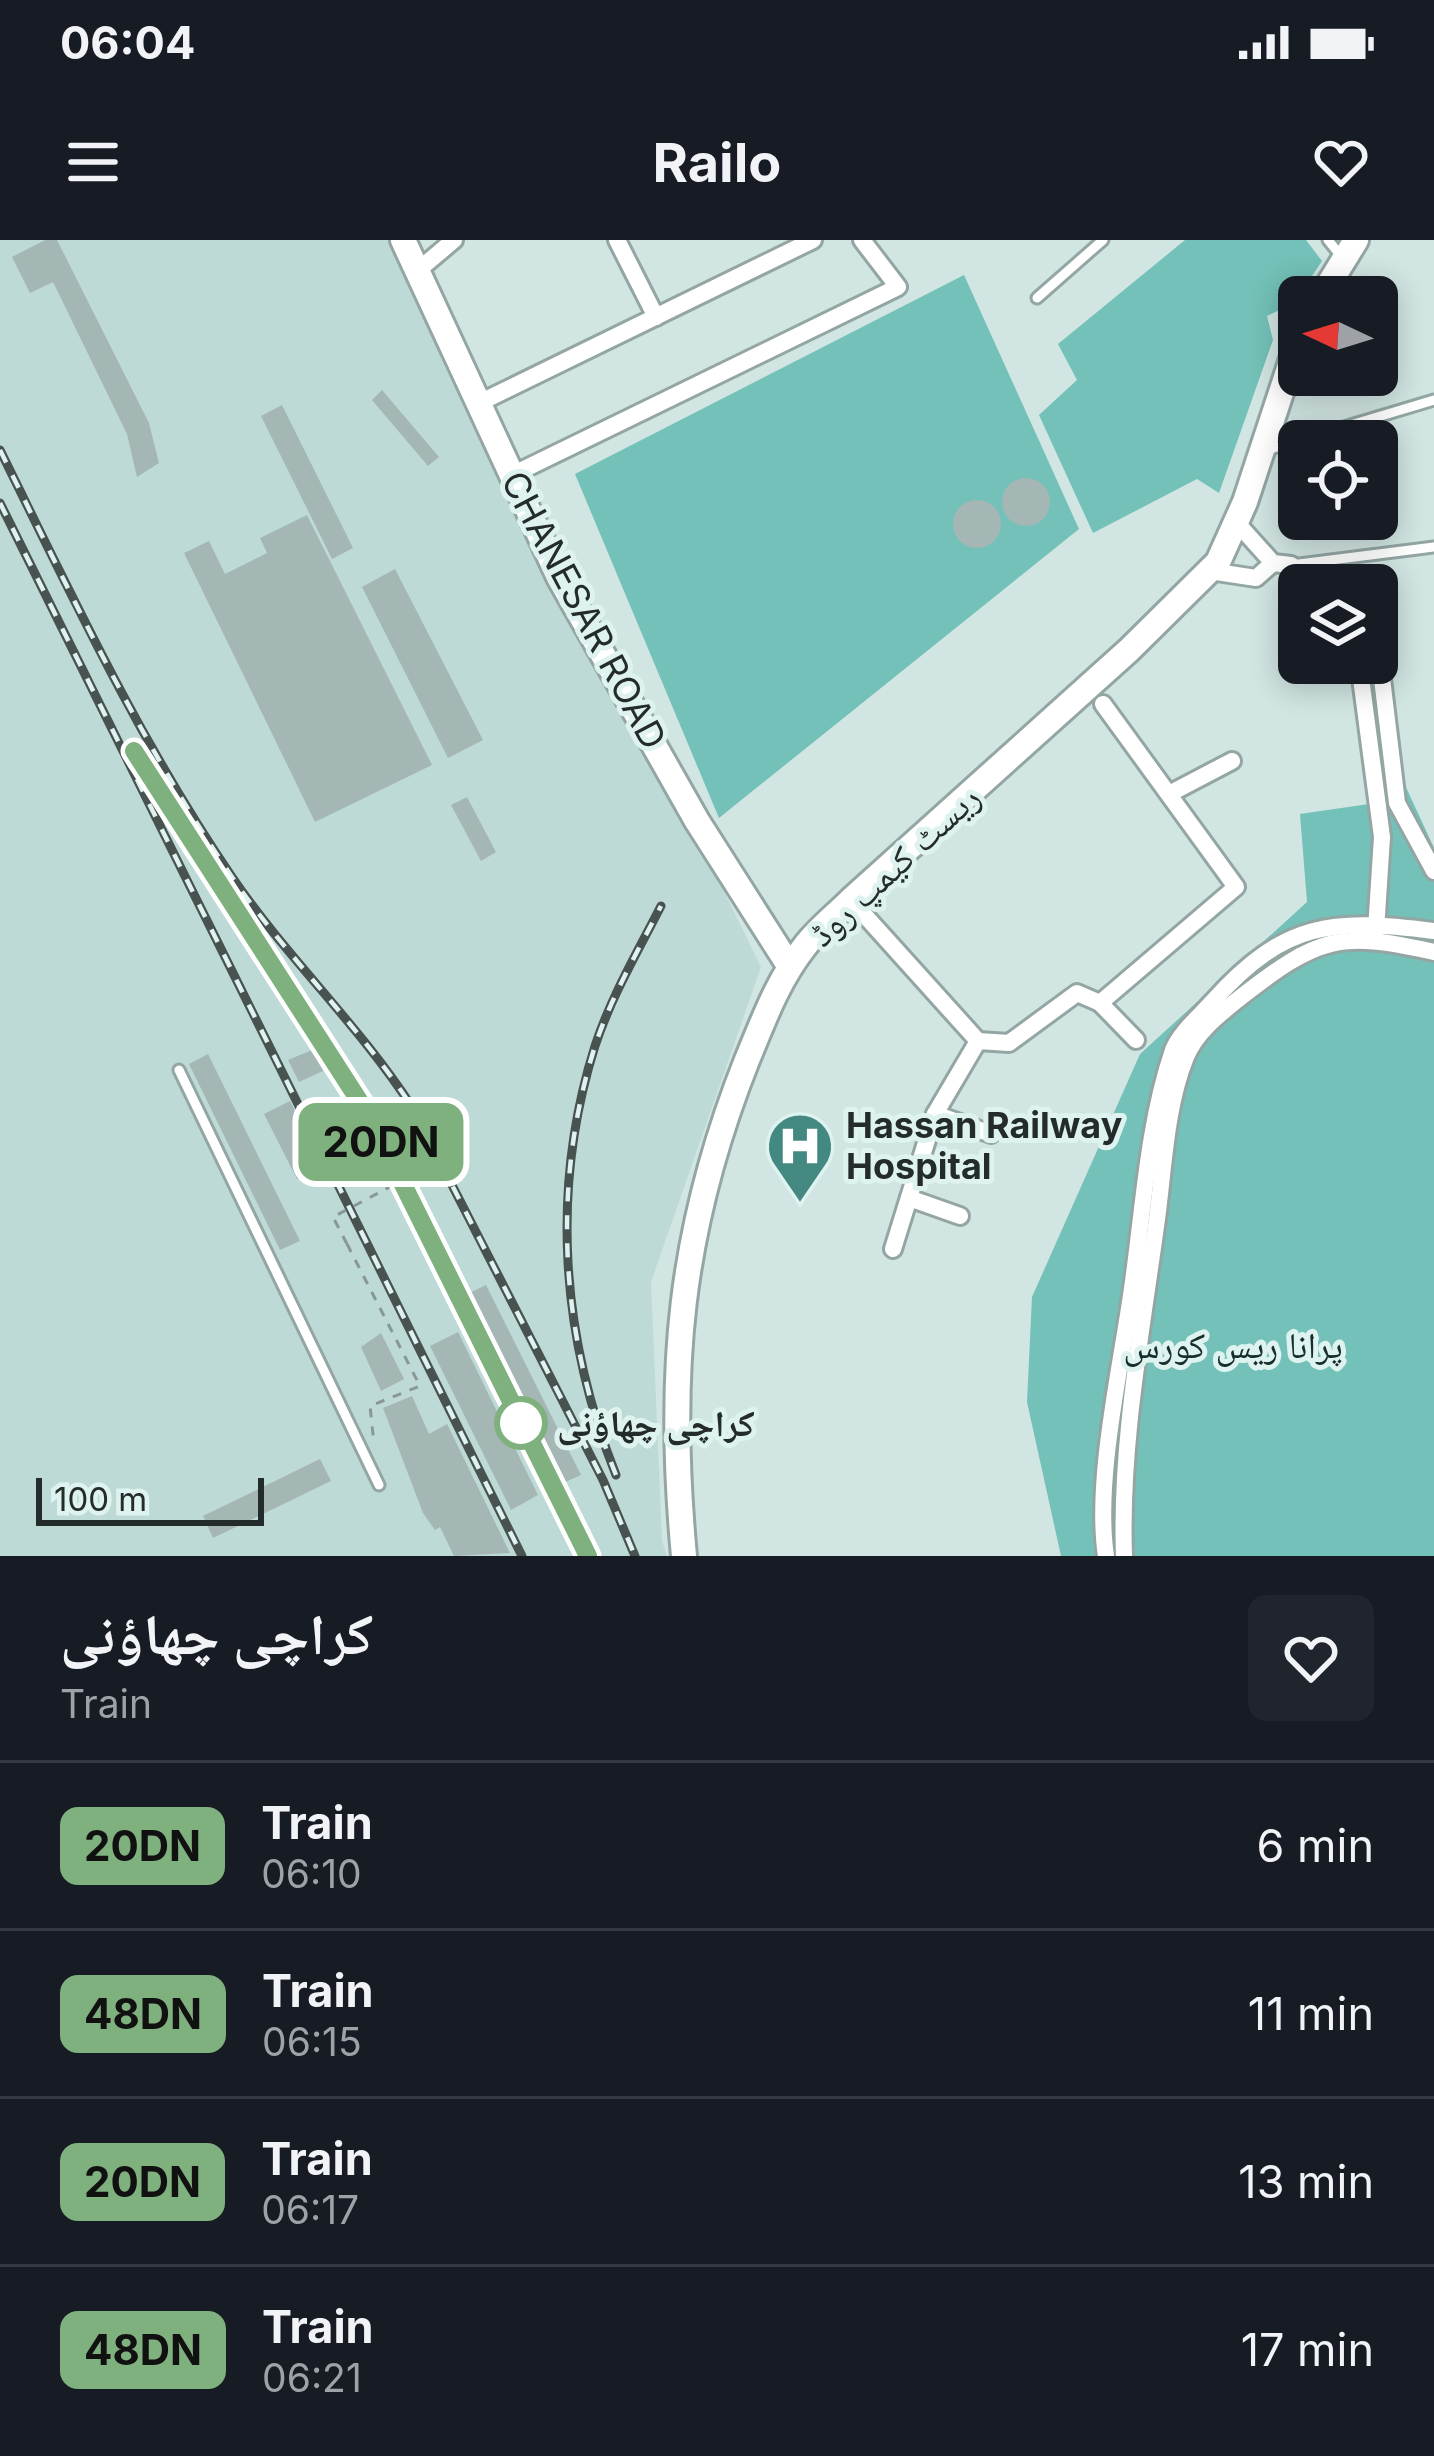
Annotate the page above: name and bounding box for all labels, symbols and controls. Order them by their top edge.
text: 06:04 [60,15,195,70]
icon: menu [60,129,126,195]
icon: heart [1308,129,1374,195]
text: Railo [653,130,781,195]
north arrow [1278,276,1398,396]
map controls [1278,276,1398,684]
button: locate [1278,420,1398,540]
street label: CHANESAR ROAD [492,464,676,756]
button: layers [1278,564,1398,684]
street label: ریسٹ کیمپ روڈ [799,775,989,956]
line badge: 20DN [297,1103,465,1181]
place label: Hassan Railway Hospital [846,1103,1123,1188]
hospital icon: Hassan Railway Hospital [765,1111,835,1205]
text: 20DN [322,1116,440,1167]
park label: پرانا ریس کورس [1123,1323,1343,1367]
marker: کراچی چھاؤنی [496,1398,546,1448]
place label: کراچی چھاؤنی [557,1401,755,1446]
scale bar [36,1472,264,1525]
text: 100 m [54,1479,147,1519]
button: heart [1248,1595,1374,1721]
text: کراچی چھاؤنی [60,1600,373,1669]
text: Train [60,1680,152,1727]
text: Train [261,1795,373,1850]
text: 6 min [1257,1818,1374,1873]
text: 20DN [84,1820,201,1871]
text: 06:10 [261,1850,362,1897]
text: Train [262,1963,374,2018]
text: 11 min [1248,1986,1374,2041]
text: 48DN [84,1988,202,2039]
text: 06:15 [262,2018,362,2065]
text: Train [261,2131,373,2186]
text: 13 min [1238,2154,1374,2209]
text: 20DN [84,2156,201,2207]
text: 06:17 [261,2186,359,2233]
text: Train [262,2299,374,2354]
text: 17 min [1241,2322,1374,2377]
text: 48DN [84,2324,202,2375]
text: 06:21 [262,2354,362,2401]

